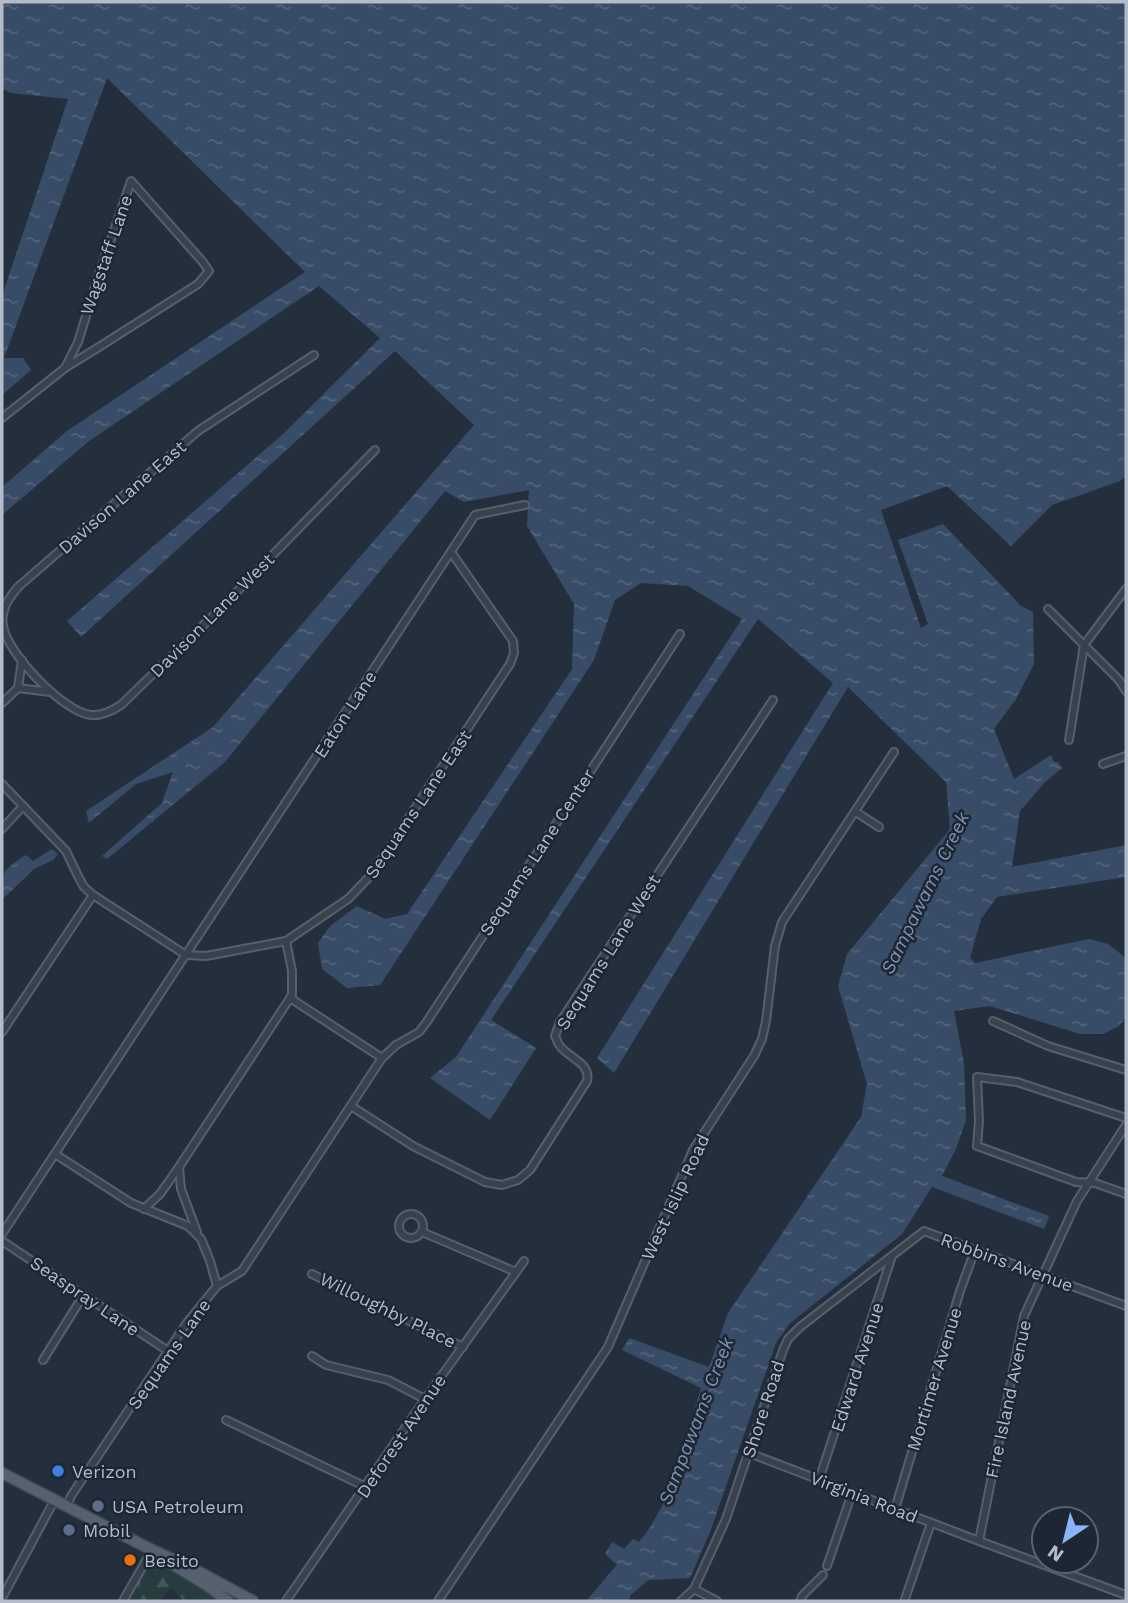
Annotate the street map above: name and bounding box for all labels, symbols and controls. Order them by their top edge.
street label: Wagstaff Lane [76,192,136,318]
street label: Davison Lane East [54,436,190,558]
street label: Davison Lane West [146,548,279,681]
street label: Eaton Lane [309,667,381,761]
street label: Sequams Lane East [360,725,476,882]
street label: Sequams Lane Center [475,765,599,939]
water label: Sampawams Creek [876,808,975,978]
street label: Sequams Lane West [552,870,665,1034]
street label: West Islip Road [637,1131,713,1263]
street label: Robbins Avenue [938,1228,1076,1296]
street label: Seaspray Lane [26,1252,144,1340]
street label: Willoughby Place [317,1268,459,1352]
street label: Sequams Lane [123,1295,215,1413]
street label: Edward Avenue [826,1300,888,1434]
street label: Mortimer Avenue [902,1305,966,1453]
street label: Fire Island Avenue [981,1318,1035,1480]
water label: Sampawams Creek [653,1333,739,1508]
street label: Shore Road [737,1358,789,1460]
street label: Deforest Avenue [352,1370,450,1502]
place label: Verizon [72,1461,137,1482]
marker: Verizon [50,1463,66,1479]
street label: Virginia Road [807,1467,921,1527]
place label: USA Petroleum [112,1496,244,1517]
marker: USA Petroleum [90,1498,106,1514]
north arrow [1030,1505,1100,1575]
place label: Mobil [83,1520,131,1541]
marker: Mobil [61,1522,77,1538]
text: N [1043,1540,1068,1567]
place label: Besito [144,1550,199,1571]
marker: Besito [122,1552,138,1568]

